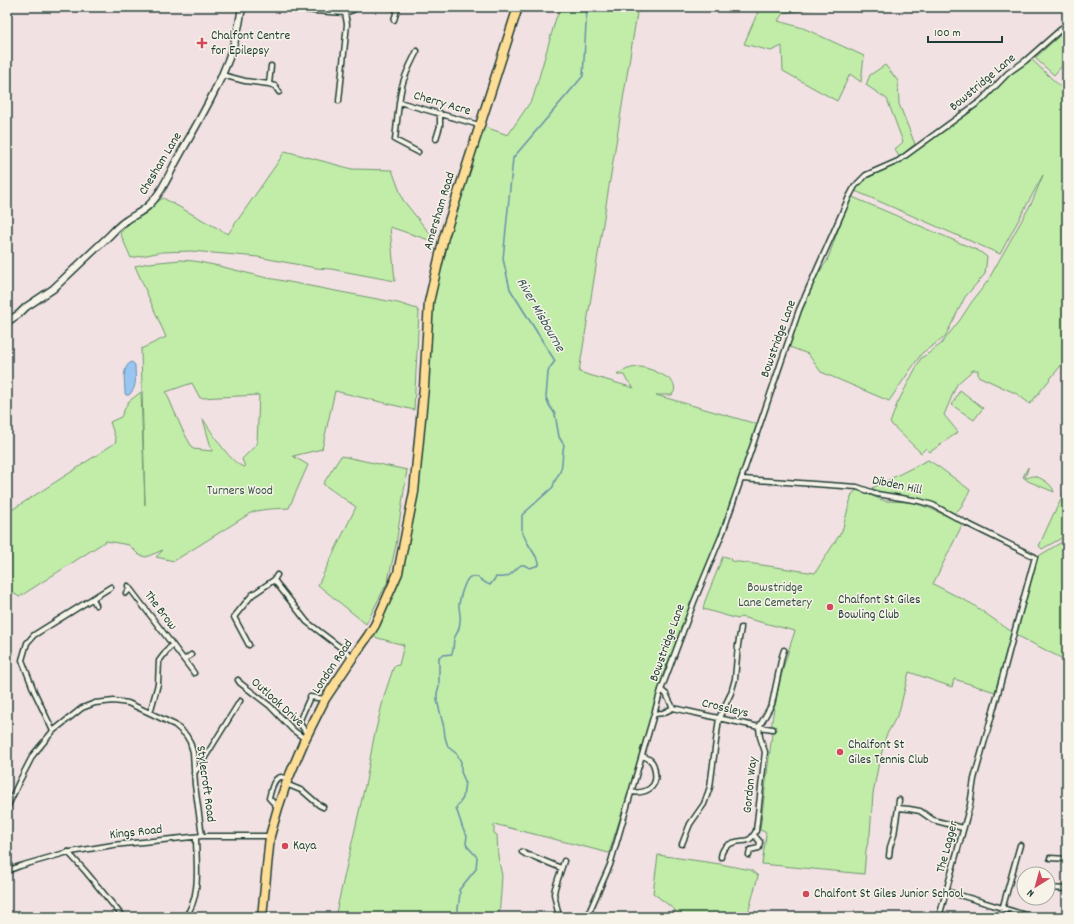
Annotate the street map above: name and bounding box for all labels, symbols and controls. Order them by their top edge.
scale bar [928,18,1002,44]
text: 100 m [934,25,961,42]
place label: Chalfont Centre for Epilepsy [211,27,290,61]
marker: Chalfont Centre for Epilepsy [196,37,208,49]
street label: Bowstridge Lane [946,49,1021,116]
street label: Cherry Acre [411,87,473,121]
street label: Chesham Lane [135,129,187,199]
street label: Amersham Road [419,170,461,252]
water label: River Misbourne [511,274,570,356]
street label: Bowstridge Lane [756,297,802,381]
street label: Dibden Hill [870,471,924,501]
park label: Turners Wood [207,482,273,501]
park label: Bowstridge Lane Cemetery [738,579,812,613]
street label: The Brow [139,587,181,635]
place label: Chalfont St Giles Bowling Club [838,591,920,625]
street label: Bowstridge Lane [645,601,691,685]
marker: Chalfont St Giles Bowling Club [825,602,835,612]
street label: London Road [308,636,358,698]
street label: Outlook Drive [246,674,308,732]
street label: Crossleys [700,694,750,724]
place label: Chalfont St Giles Tennis Club [848,736,929,770]
street label: Stylecroft Road [190,744,220,824]
marker: Chalfont St Giles Tennis Club [835,747,845,757]
street label: Gordon Way [739,755,763,814]
street label: The Lagger [932,819,964,875]
street label: Kings Road [109,821,163,845]
place label: Kaya [293,837,317,856]
marker: Kaya [280,841,290,851]
north arrow [1016,866,1056,906]
text: N [1024,884,1038,900]
place label: Chalfont St Giles Junior School [814,885,963,904]
marker: Chalfont St Giles Junior School [801,889,811,899]

